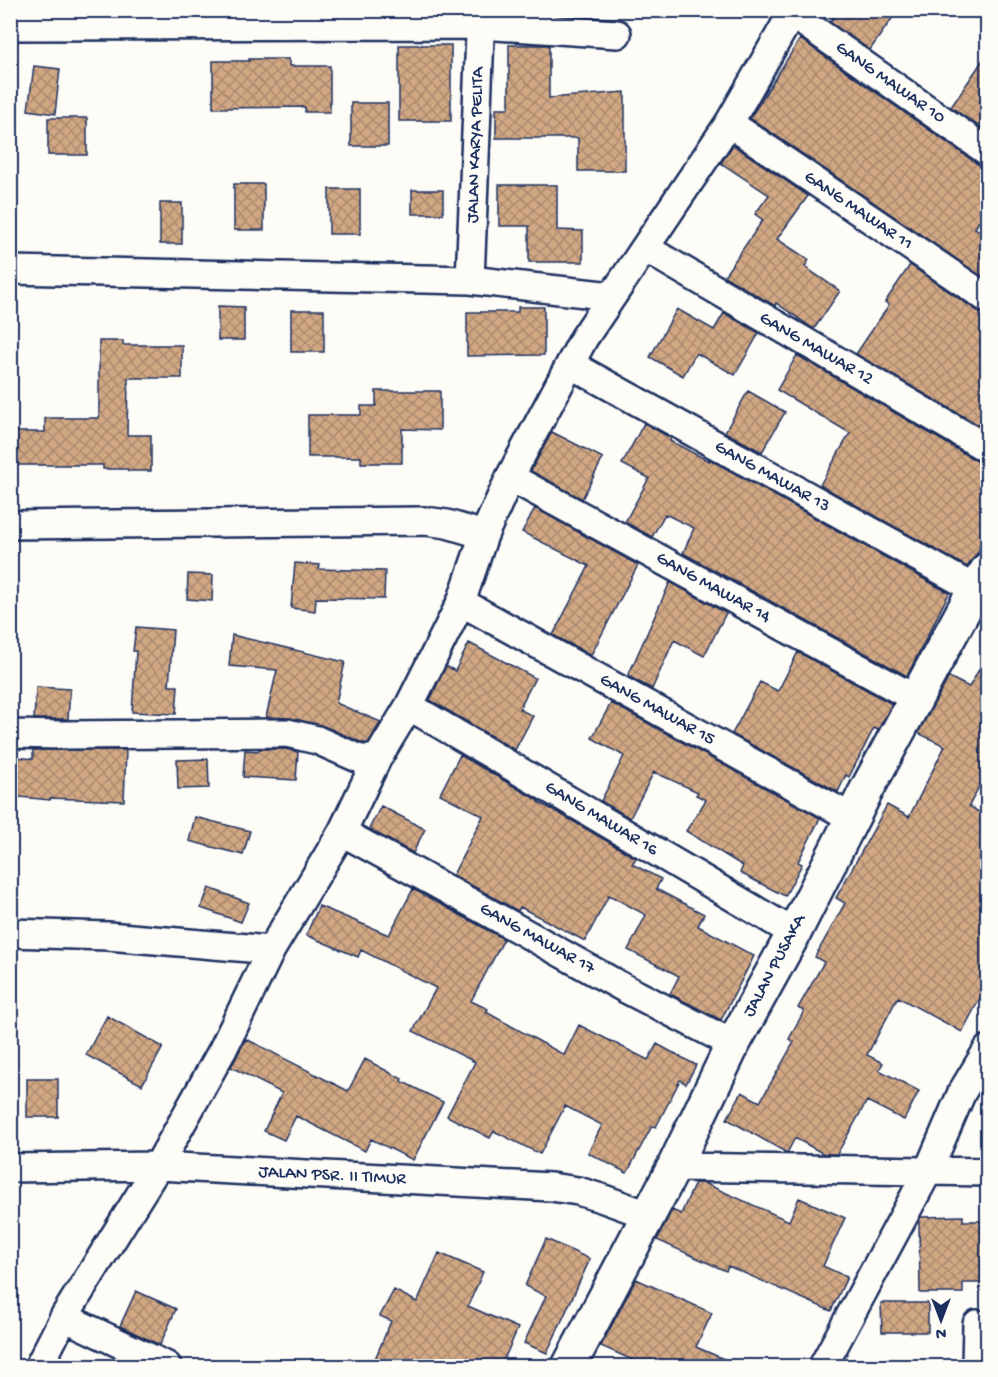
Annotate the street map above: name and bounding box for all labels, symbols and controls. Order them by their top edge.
street label: GANG MAWAR 10 [831,37,949,129]
street label: JALAN KARYA PELITA [463,65,489,223]
street label: GANG MAWAR 11 [800,167,916,255]
street label: GANG MAWAR 12 [755,308,877,390]
street label: GANG MAWAR 13 [711,437,833,517]
street label: GANG MAWAR 14 [652,548,774,628]
street label: GANG MAWAR 15 [596,670,718,750]
street label: GANG MAWAR 16 [541,777,662,862]
street label: GANG MAWAR 17 [476,899,599,980]
street label: JALAN PUSAKA [739,910,811,1021]
street label: JALAN PSR. II TIMUR [258,1162,407,1190]
north arrow [911,1290,971,1350]
text: N [935,1322,946,1341]

